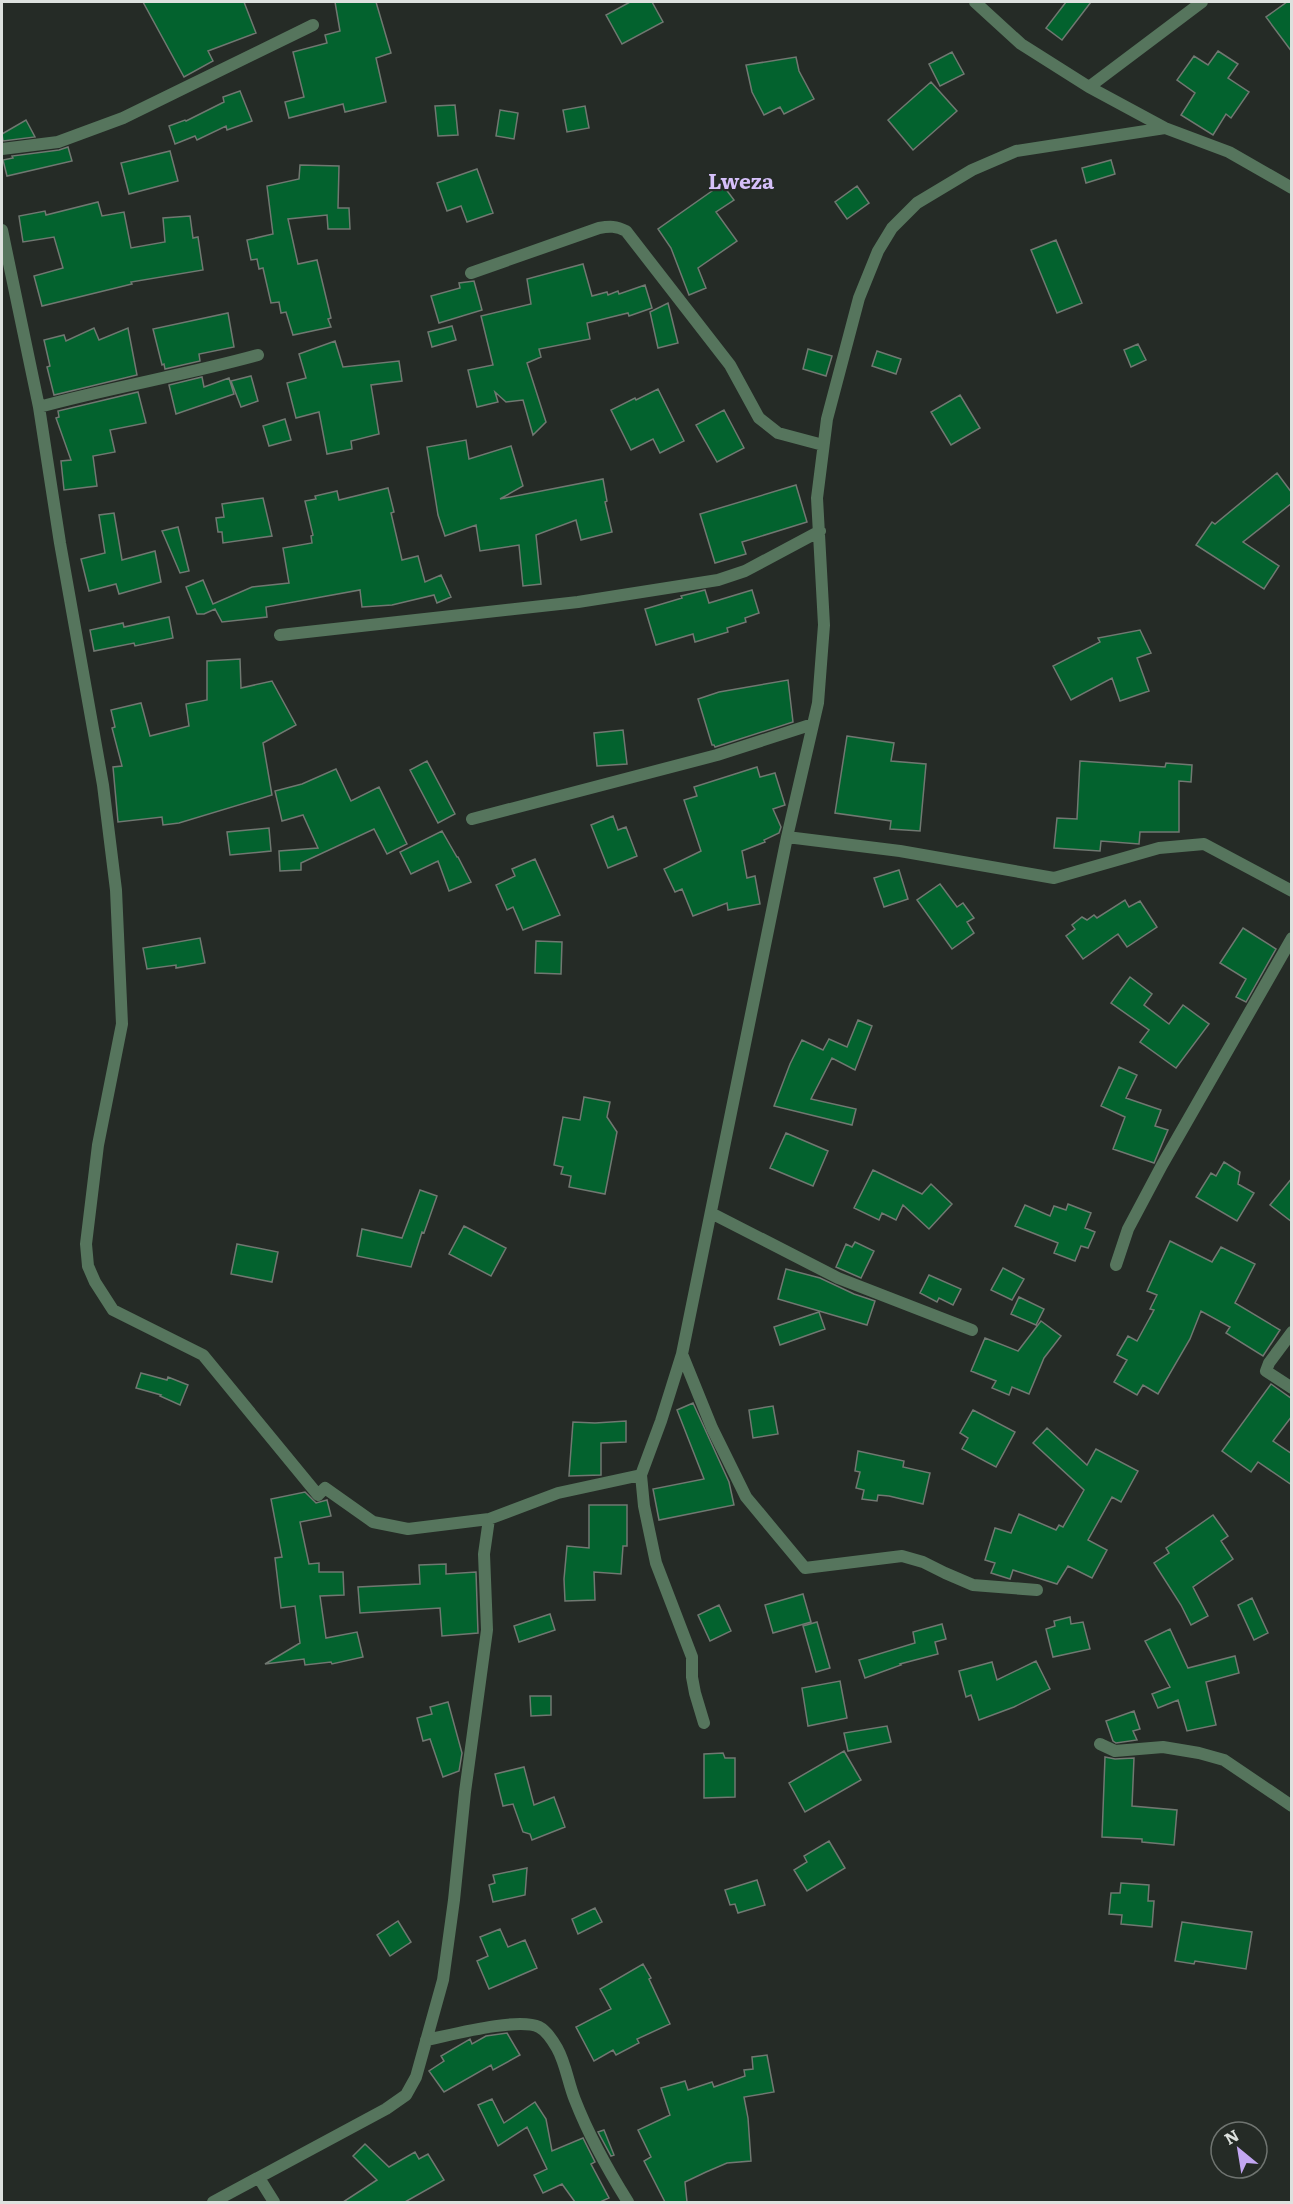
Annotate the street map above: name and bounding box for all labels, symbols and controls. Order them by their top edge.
district label: Lweza [708,164,775,195]
north arrow [1209,2120,1269,2180]
text: N [1219,2122,1243,2150]

